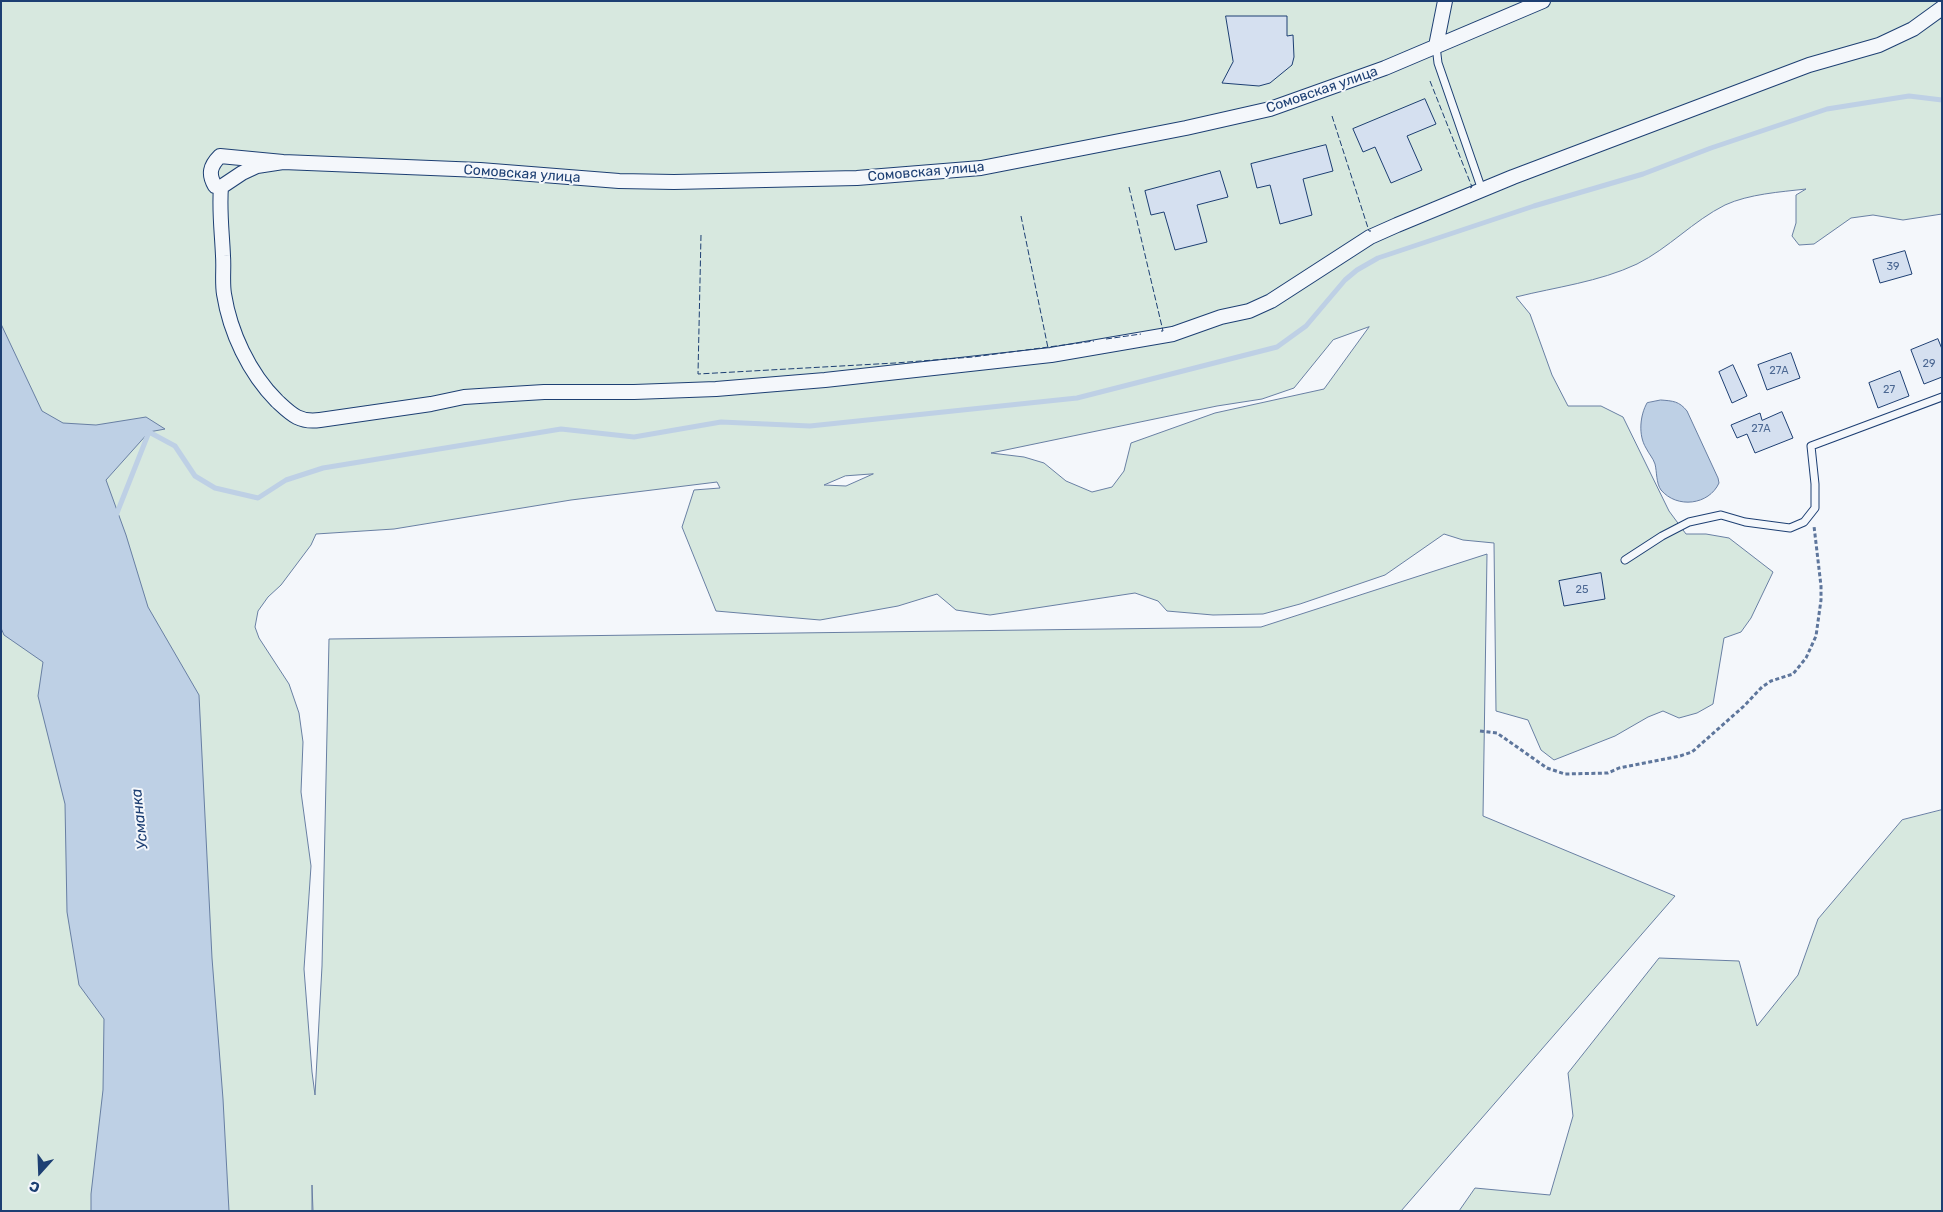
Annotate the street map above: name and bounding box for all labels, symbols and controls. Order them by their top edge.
street label: Сомовская улица [1264,63,1380,117]
street label: Сомовская улица [867,159,985,185]
street label: Сомовская улица [463,162,581,186]
house number: 39 [1886,260,1900,274]
house number: 29 [1923,357,1935,371]
house number: 27А [1769,364,1789,378]
house number: 27 [1883,383,1895,397]
house number: 27А [1751,422,1771,436]
house number: 25 [1576,583,1588,597]
water label: Усманка [128,788,152,850]
north arrow [15,1147,65,1197]
text: С [27,1177,42,1196]

